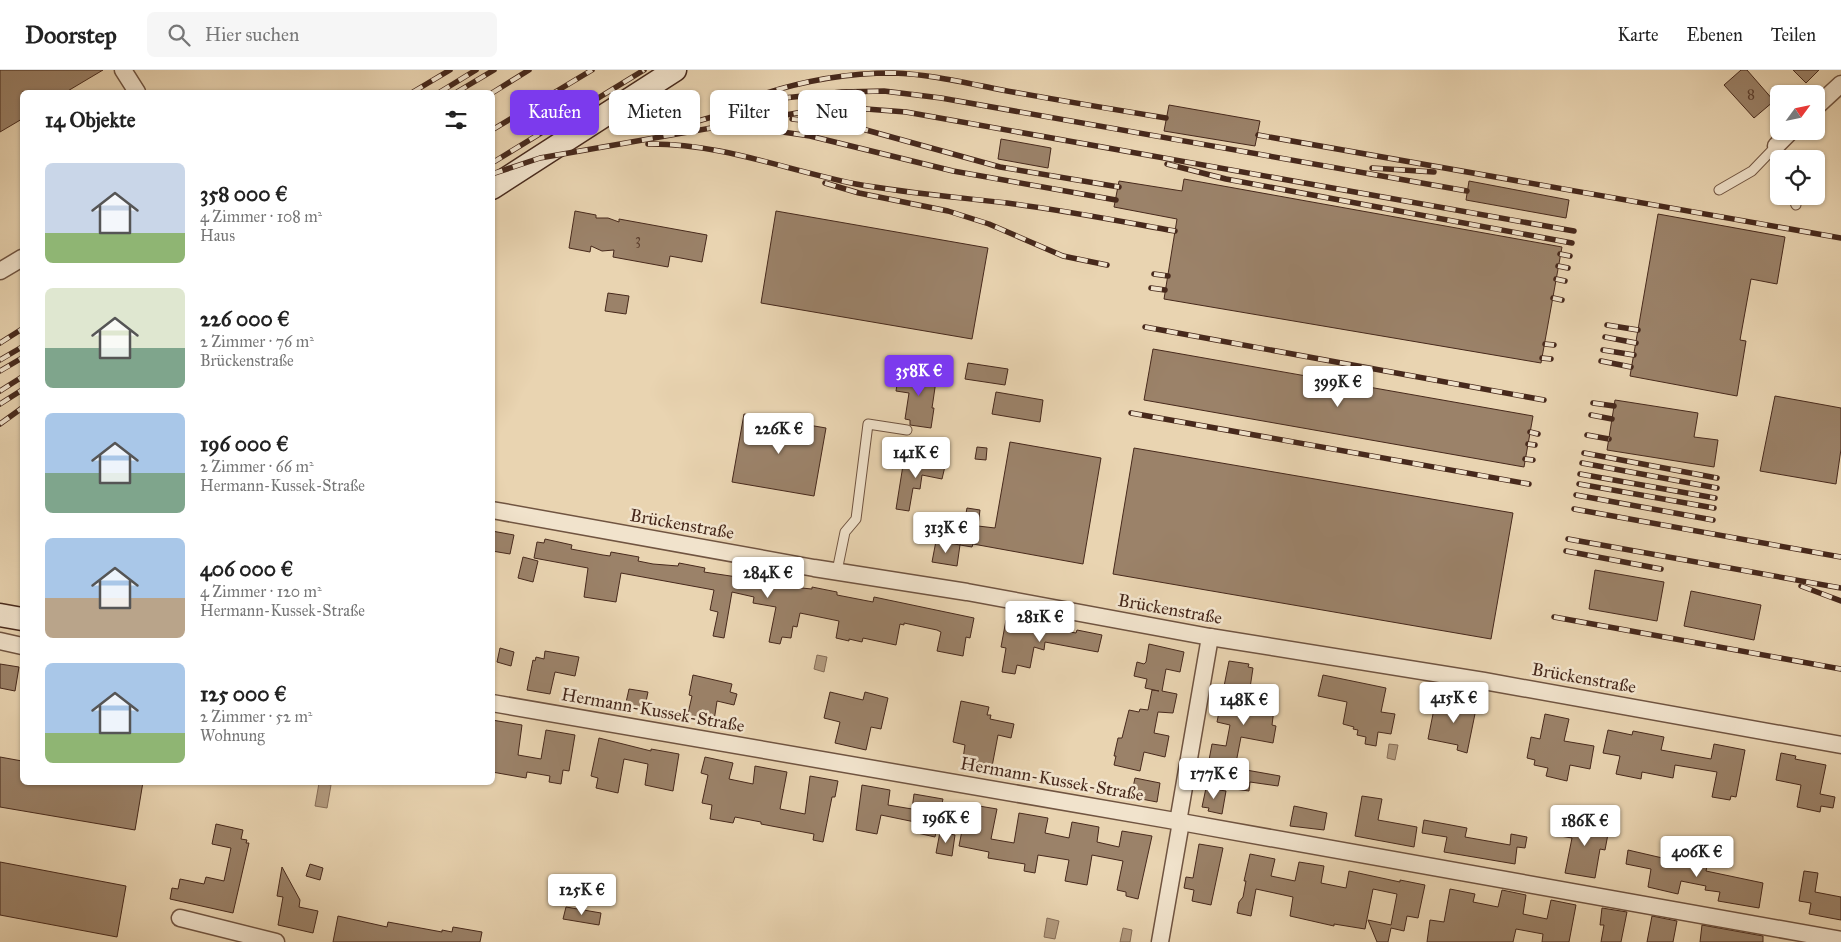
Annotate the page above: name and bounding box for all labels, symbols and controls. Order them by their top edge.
search box [147,12,497,57]
text: Doorstep [25,20,117,50]
icon: search [165,21,193,49]
text: Hier suchen [205,23,299,46]
text: Karte [1618,24,1659,46]
text: Ebenen [1687,24,1743,46]
text: Teilen [1771,24,1816,46]
house number: 8 [1747,85,1755,103]
north arrow [1770,85,1825,140]
map controls [1770,85,1825,205]
chip: Kaufen [510,90,599,135]
chip: Mieten [609,90,700,135]
chip: Filter [710,90,788,135]
chip: Neu [798,90,866,135]
icon: filters [442,106,470,134]
text: 14 Objekte [45,107,135,133]
button: locate [1770,150,1825,205]
text: 358 000 € [200,181,288,207]
icon: home [85,183,145,243]
text: 4 Zimmer · 108 m² [200,207,322,226]
text: Haus [200,226,235,245]
house number: 3 [635,230,641,248]
text: 226 000 € [200,306,290,332]
icon: home [85,308,145,368]
text: 2 Zimmer · 76 m² [200,332,314,351]
text: Brückenstraße [200,351,294,370]
pin: 358K € [878,354,960,397]
text: 358K € [896,361,942,380]
pin: 399K € [1297,366,1379,408]
text: 399K € [1314,372,1362,391]
pin: 226K € [738,412,820,455]
text: 226K € [755,419,803,438]
text: 196 000 € [200,431,289,457]
icon: home [85,433,145,493]
pin: 141K € [875,436,957,479]
text: 141K € [893,443,939,462]
text: 2 Zimmer · 66 m² [200,457,314,476]
text: Hermann-Kussek-Straße [200,476,365,495]
street label: Brückenstraße [628,504,736,544]
pin: 313K € [905,512,987,554]
text: 313K € [924,518,968,537]
text: 406 000 € [200,556,293,582]
pin: 284K € [727,556,809,599]
icon: home [85,558,145,618]
text: 284K € [743,563,793,582]
text: 4 Zimmer · 120 m² [200,582,322,601]
street label: Brückenstraße [1116,589,1224,629]
pin: 281K € [999,600,1081,643]
text: Hermann-Kussek-Straße [200,601,365,620]
text: 281K € [1016,607,1064,626]
street label: Brückenstraße [1530,658,1638,698]
text: 125 000 € [200,681,287,707]
pin: 415K € [1413,682,1495,724]
icon: home [85,683,145,743]
street label: Hermann-Kussek-Straße [560,683,746,737]
pin: 148K € [1203,684,1285,726]
text: 415K € [1430,688,1478,707]
text: 148K € [1220,690,1268,709]
text: 2 Zimmer · 52 m² [200,707,312,726]
text: Wohnung [200,726,265,745]
street label: Hermann-Kussek-Straße [959,752,1145,806]
pin: 177K € [1173,758,1255,800]
text: 177K € [1190,764,1238,783]
pin: 196K € [905,802,987,844]
pin: 186K € [1544,804,1626,847]
text: 196K € [922,808,970,827]
text: 186K € [1561,811,1609,830]
pin: 406K € [1656,836,1738,878]
text: 406K € [1672,842,1722,861]
pin: 125K € [541,874,623,916]
text: 125K € [559,880,605,899]

